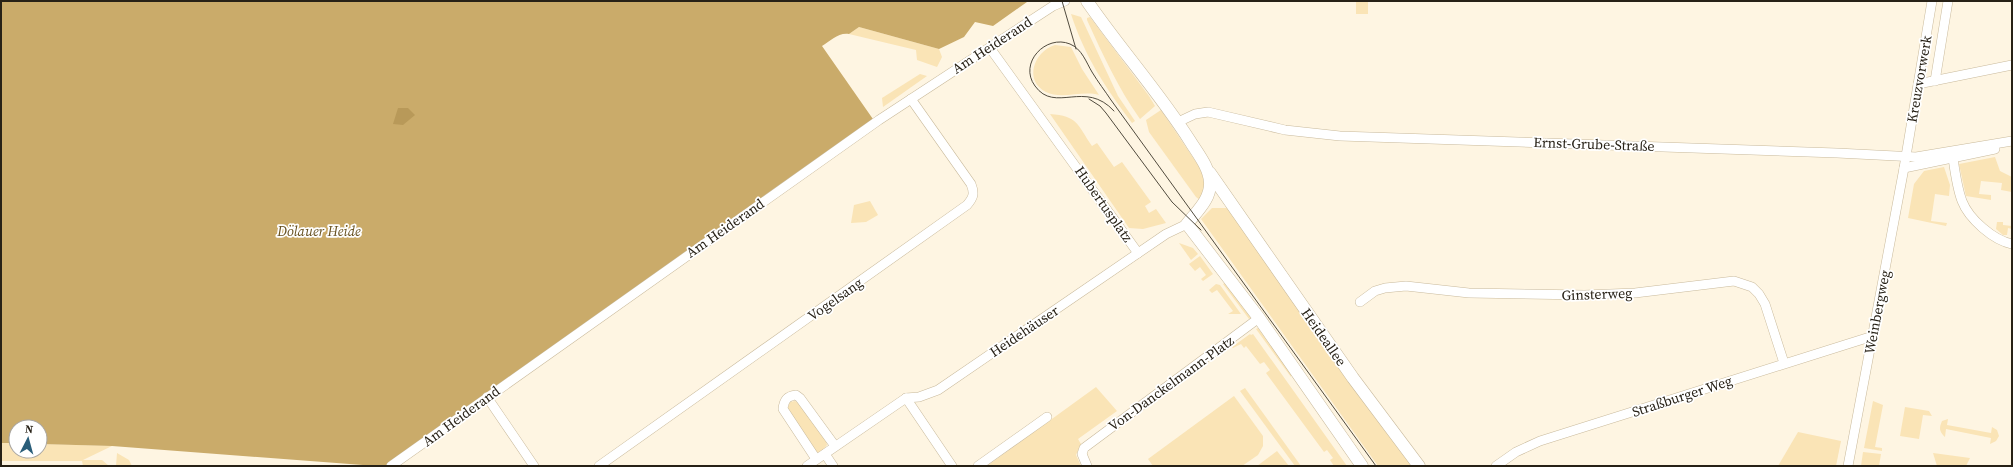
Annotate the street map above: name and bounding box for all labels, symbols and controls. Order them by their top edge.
street label: Am Heiderand [948,12,1036,78]
street label: Kreuzvorwerk [1901,33,1937,124]
street label: Ernst-Grube-Straße [1533,132,1655,156]
street label: Hubertusplatz [1070,162,1138,247]
street label: Am Heiderand [682,194,768,262]
park label: Dölauer Heide [276,221,361,241]
street label: Weinbergweg [1859,268,1895,356]
street label: Vogelsang [803,273,867,325]
street label: Ginsterweg [1561,283,1633,305]
street label: Heidehäuser [985,300,1063,362]
street label: Heideallee [1297,304,1351,370]
street label: Von-Danckelmann-Platz [1104,330,1238,435]
street label: Straßburger Weg [1629,370,1735,422]
street label: Am Heiderand [418,381,504,451]
north arrow [8,419,48,459]
text: N [24,422,34,437]

